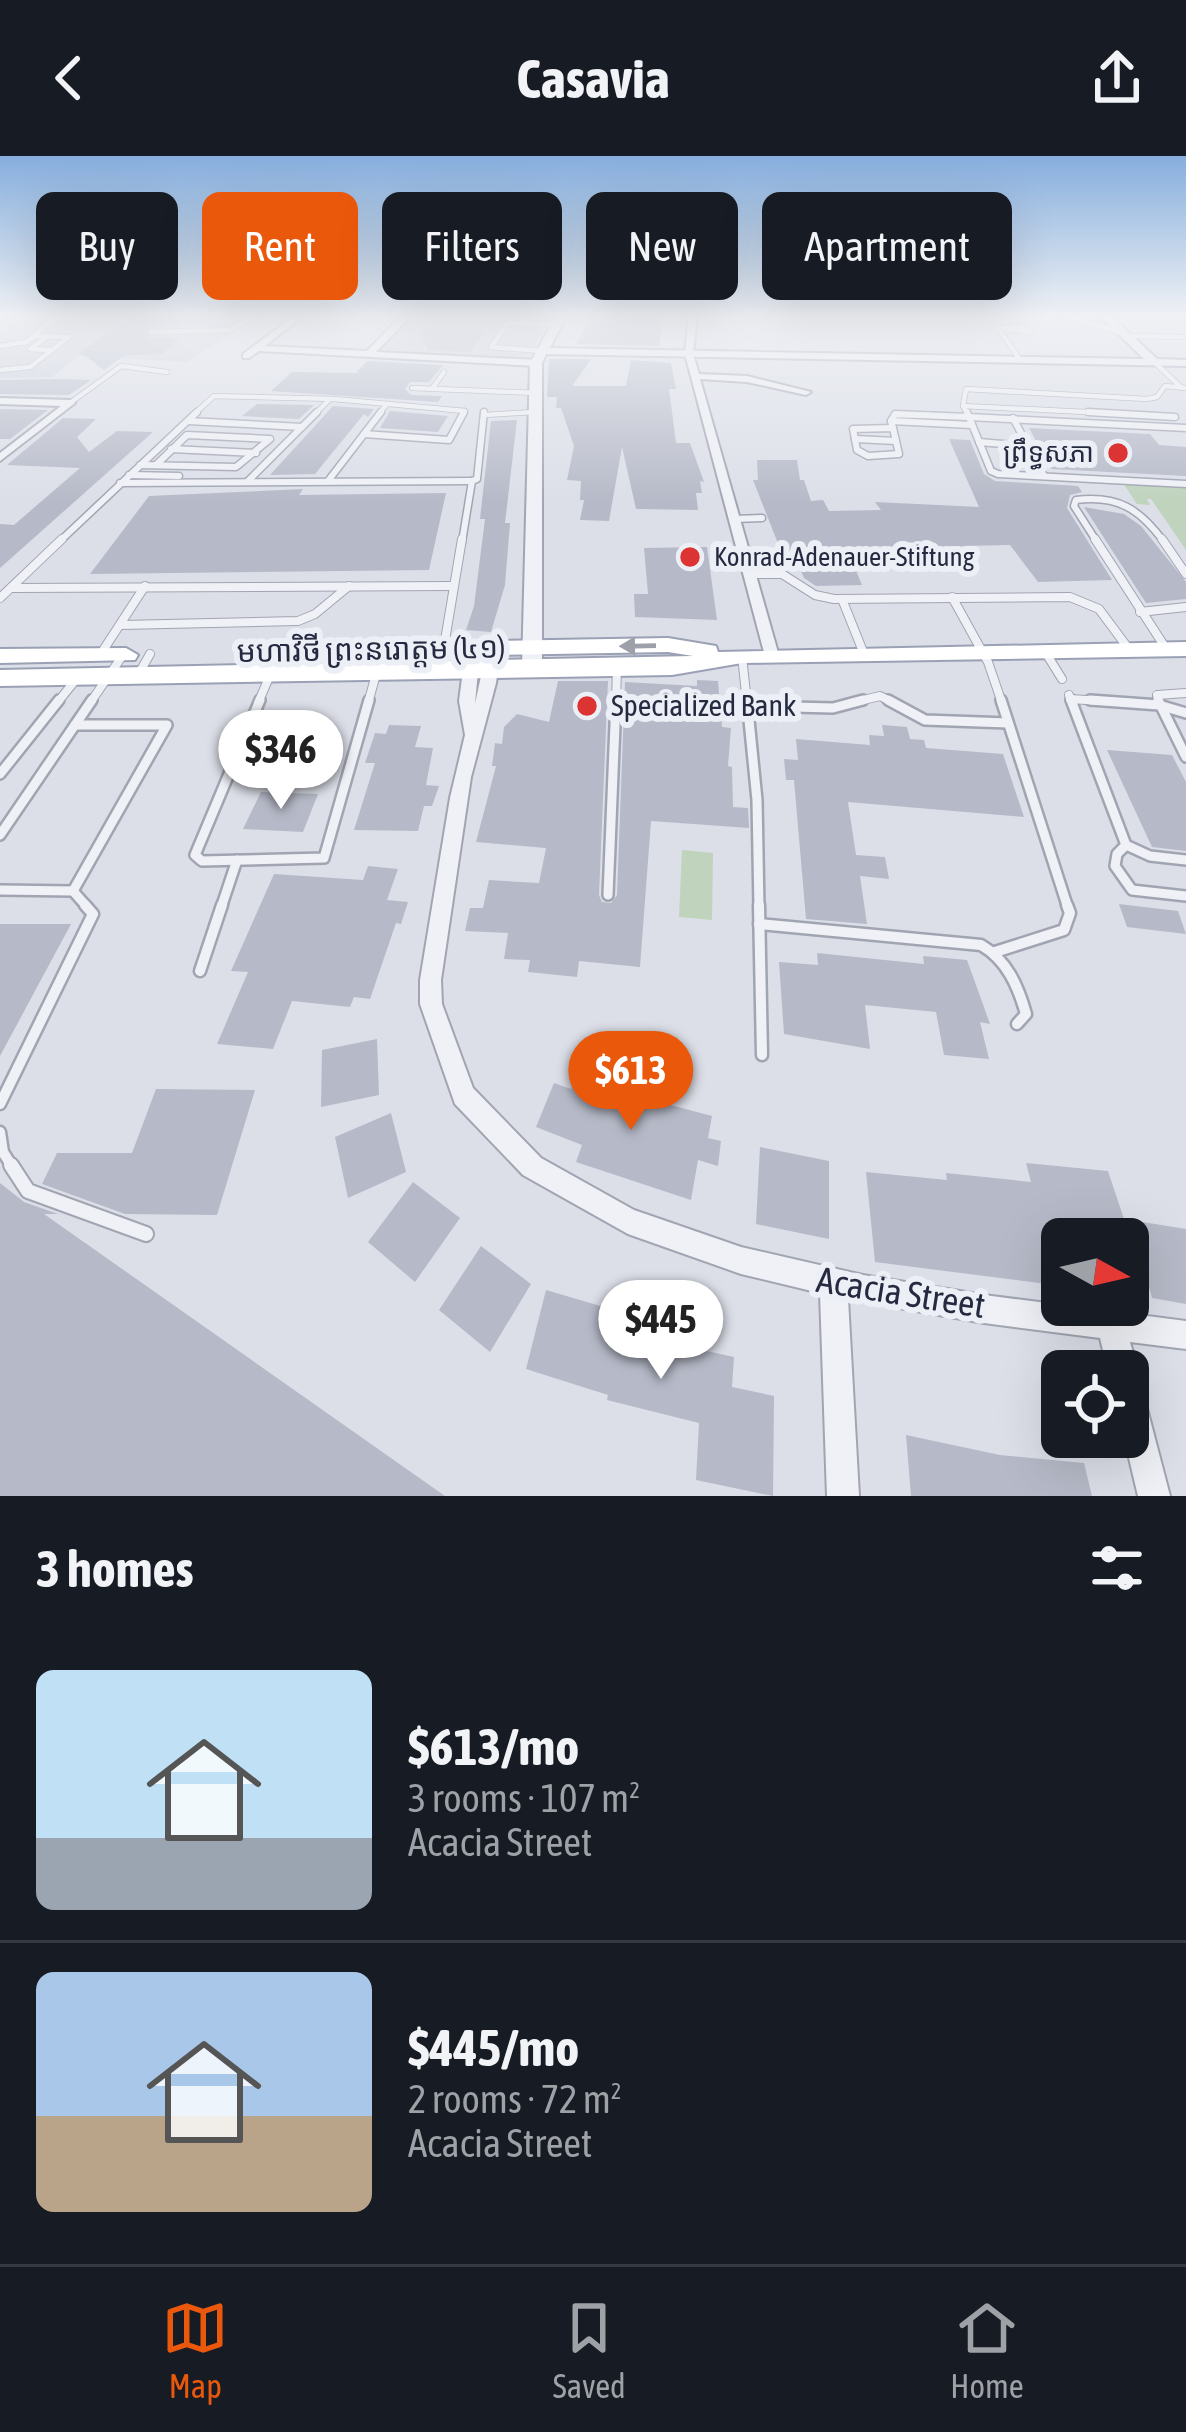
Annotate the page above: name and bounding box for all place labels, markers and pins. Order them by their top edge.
place label: ព្រឹទ្ធសភា [1003,437,1094,470]
marker: ព្រឹទ្ធសភា [1105,440,1131,466]
place label: Konrad-Adenauer-Stiftung [714,541,975,572]
marker: Konrad-Adenauer-Stiftung [677,544,703,570]
place label: Specialized Bank [611,688,796,722]
marker: Specialized Bank [574,693,600,719]
pin: $346 [210,710,352,812]
pin: $613 [560,1031,702,1133]
pin: $445 [590,1280,732,1382]

